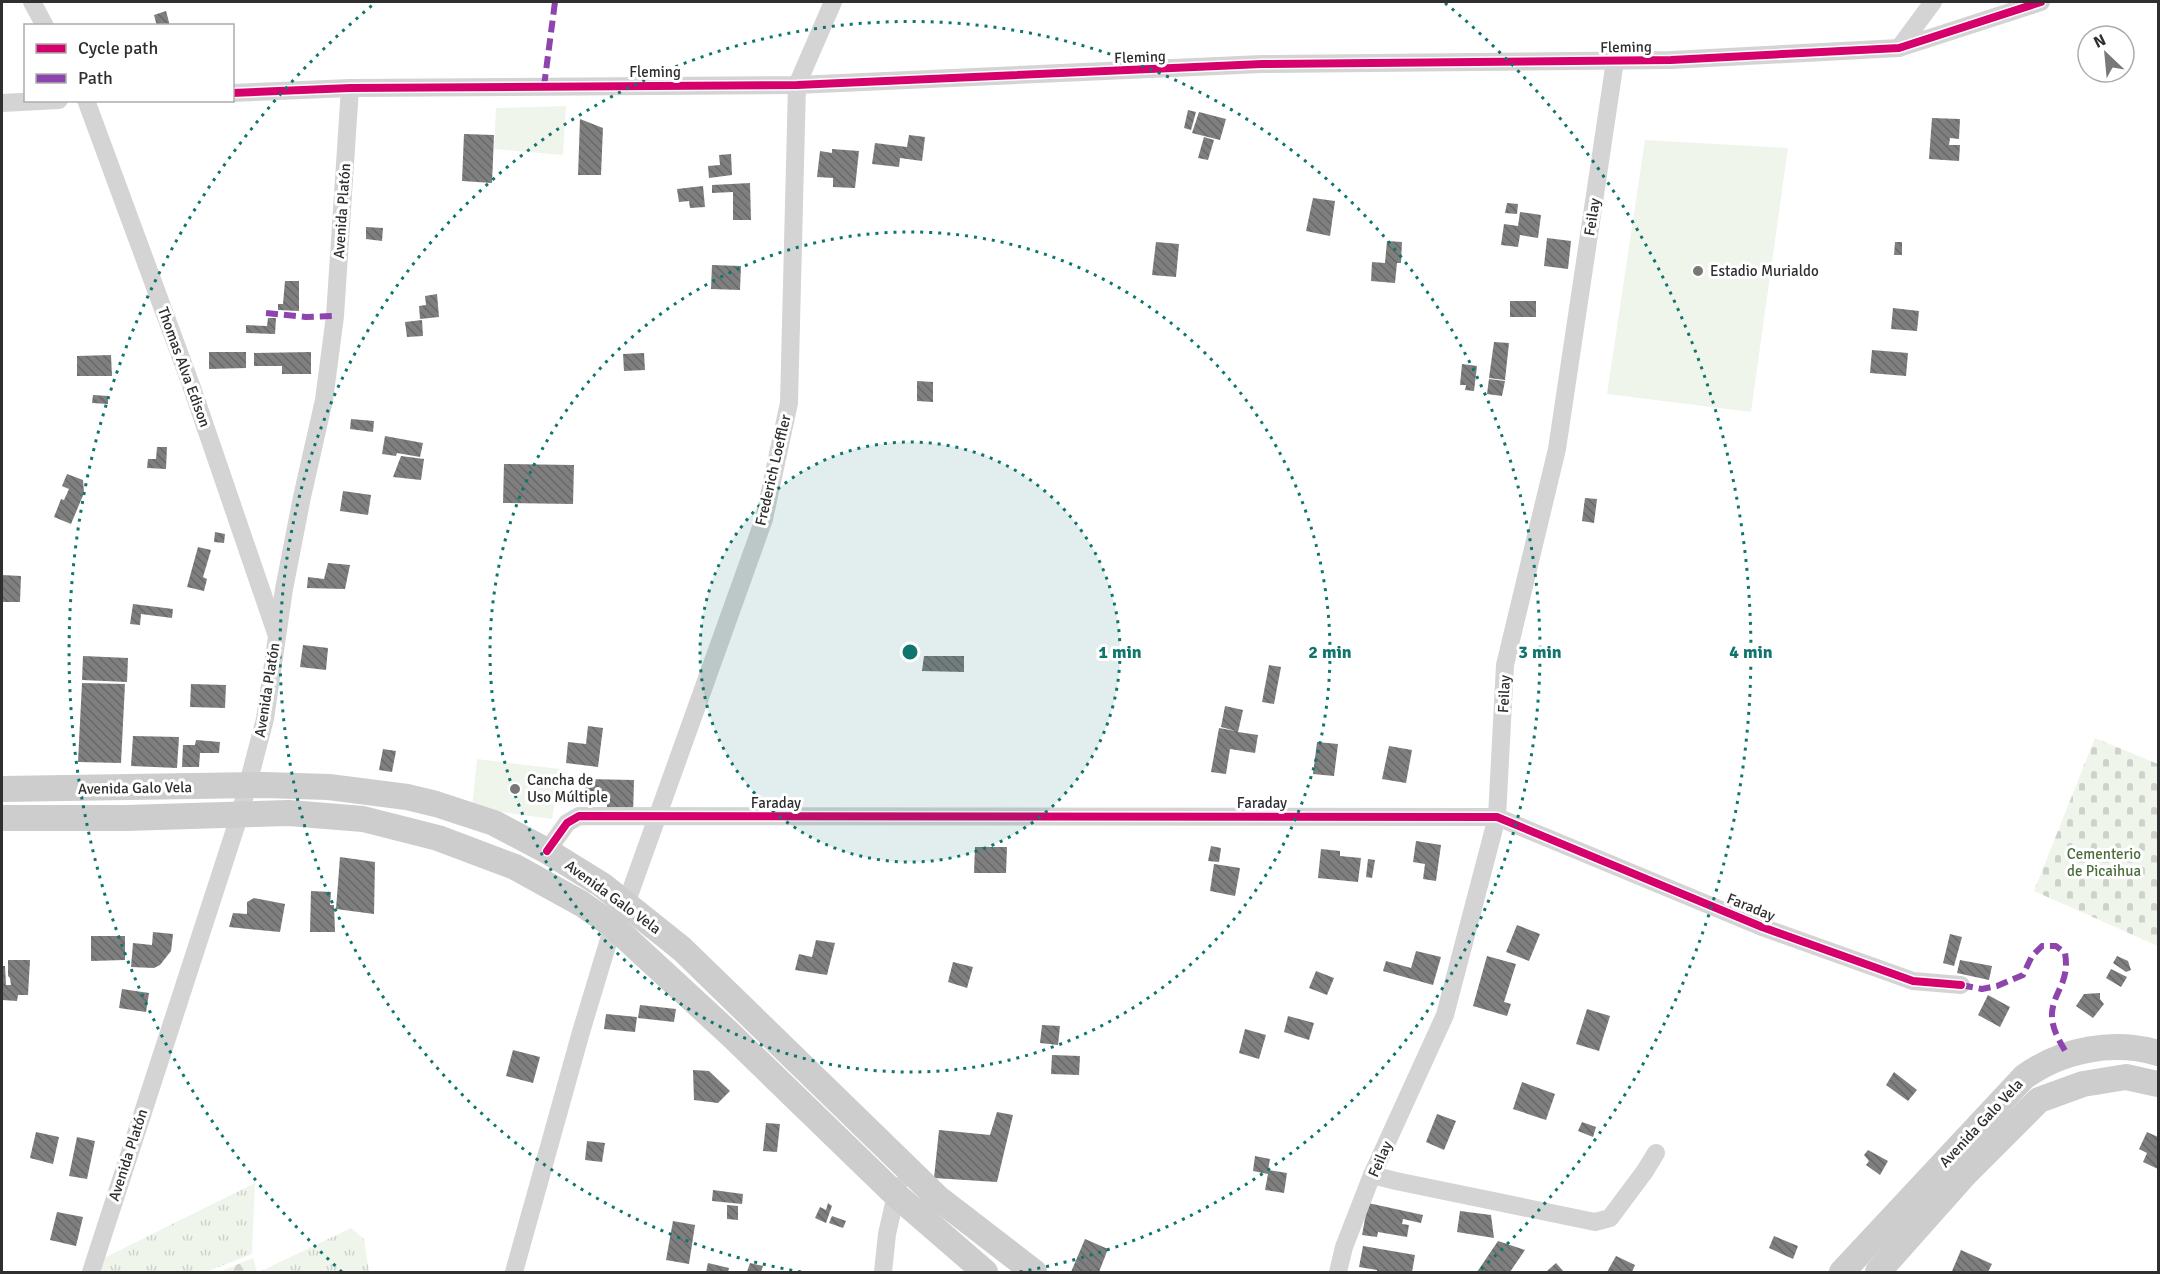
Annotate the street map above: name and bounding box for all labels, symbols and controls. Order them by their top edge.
legend [24,24,234,102]
north arrow [2076,24,2136,84]
text: N [2090,30,2109,53]
text: Cycle path [78,37,158,59]
street label: Fleming [1600,38,1652,56]
street label: Fleming [1114,47,1166,67]
street label: Fleming [629,63,681,81]
text: Path [78,67,113,89]
street label: Avenida Platón [330,163,354,259]
street label: Feilay [1580,197,1604,237]
place label: Estadio Murialdo [1710,262,1819,280]
marker: Estadio Murialdo [1691,264,1705,278]
street label: Thomas Alva Edison [154,304,214,430]
street label: Frederich Loeffler [751,412,795,527]
street label: Avenida Platón [251,641,283,739]
text: 1 min [1098,641,1142,663]
text: 2 min [1308,641,1352,663]
text: 3 min [1518,641,1562,663]
text: 4 min [1729,641,1773,663]
centre of rings [900,642,920,662]
street label: Feilay [1494,675,1514,713]
place label: Cancha de Uso Múltiple [527,771,608,806]
street label: Avenida Galo Vela [78,778,192,798]
marker: Cancha de Uso Múltiple [508,782,522,796]
street label: Faraday [751,794,801,812]
street label: Faraday [1237,794,1287,812]
park label: Cementerio de Picaihua [2067,845,2141,880]
street label: Avenida Galo Vela [562,856,664,938]
street label: Faraday [1724,889,1778,925]
street label: Avenida Galo Vela [1935,1075,2027,1171]
street label: Avenida Platón [105,1107,151,1203]
street label: Feilay [1364,1138,1396,1180]

